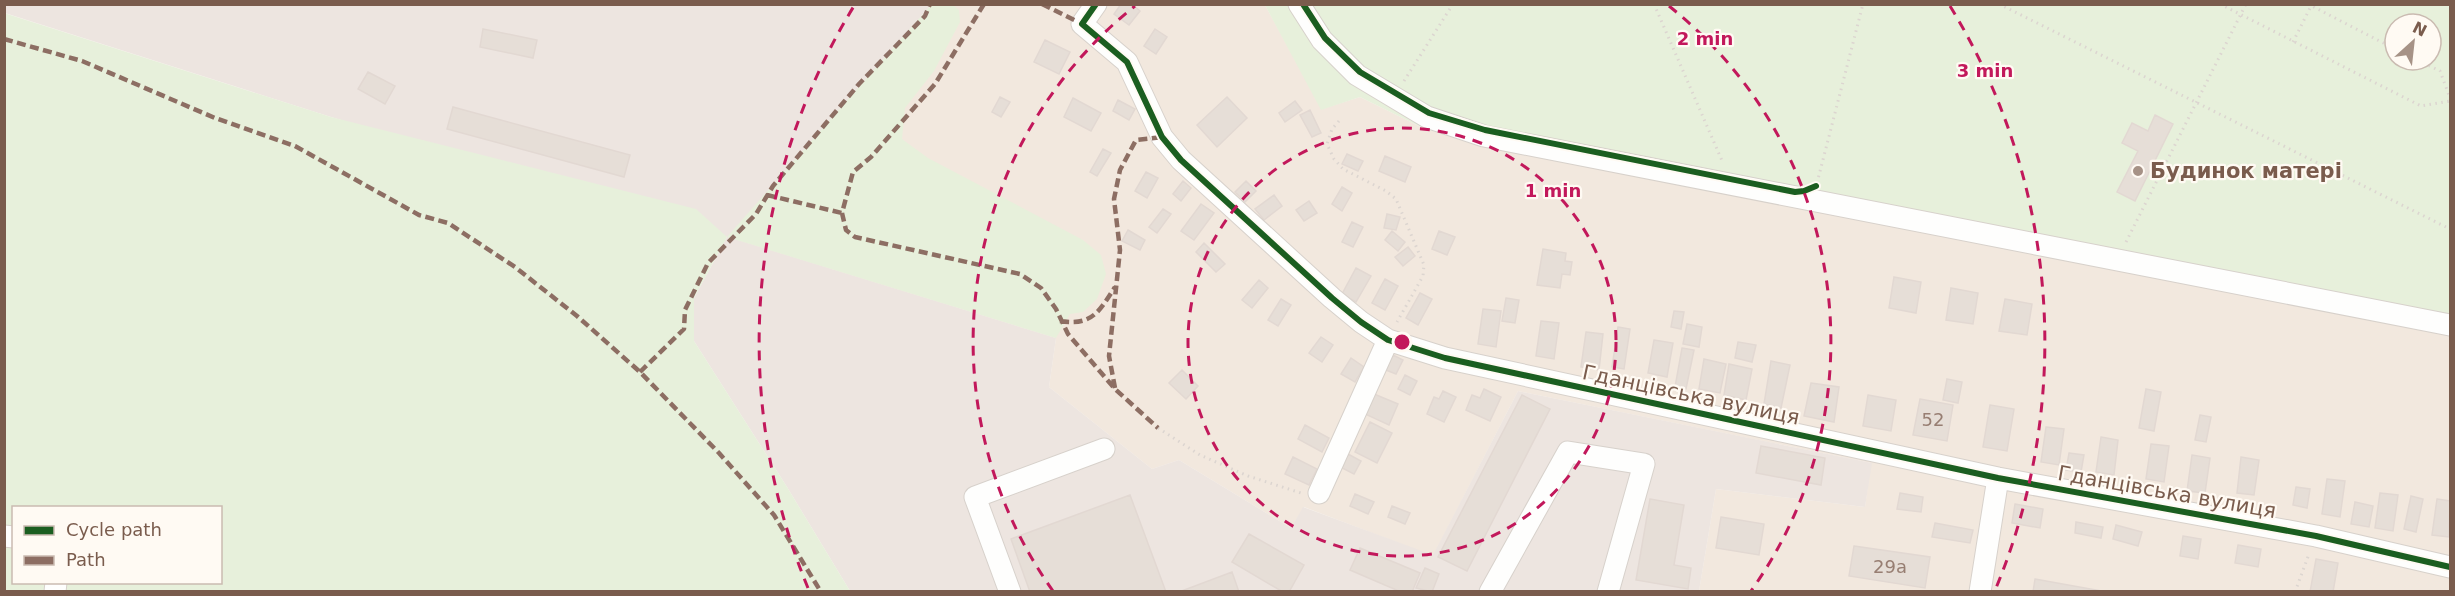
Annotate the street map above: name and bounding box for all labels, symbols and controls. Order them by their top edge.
north arrow [2383,12,2443,72]
text: N [2409,18,2430,41]
text: 2 min [1677,28,1733,49]
text: 3 min [1957,60,2013,81]
place label: Будинок матері [2150,159,2342,183]
marker: Будинок матері [2131,164,2145,178]
text: 1 min [1525,180,1581,201]
centre of rings [1392,332,1412,352]
street label: Гданцівська вулиця [1580,360,1802,430]
house number: 52 [1922,409,1944,430]
street label: Гданцівська вулиця [2056,461,2278,523]
legend [12,506,222,584]
text: Cycle path [66,519,162,540]
text: Path [66,549,106,570]
house number: 29а [1873,556,1907,577]

